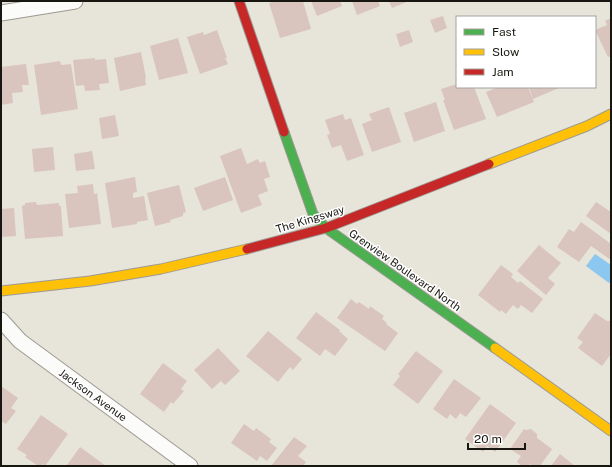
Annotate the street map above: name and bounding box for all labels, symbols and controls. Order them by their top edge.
legend [456,16,596,88]
text: Fast [492,25,517,39]
text: Slow [492,45,520,59]
text: Jam [492,65,514,79]
street label: The Kingsway [274,203,346,235]
street label: Grenview Boulevard North [347,227,463,313]
street label: Jackson Avenue [57,366,129,424]
scale bar [468,425,525,451]
text: 20 m [474,432,502,446]

